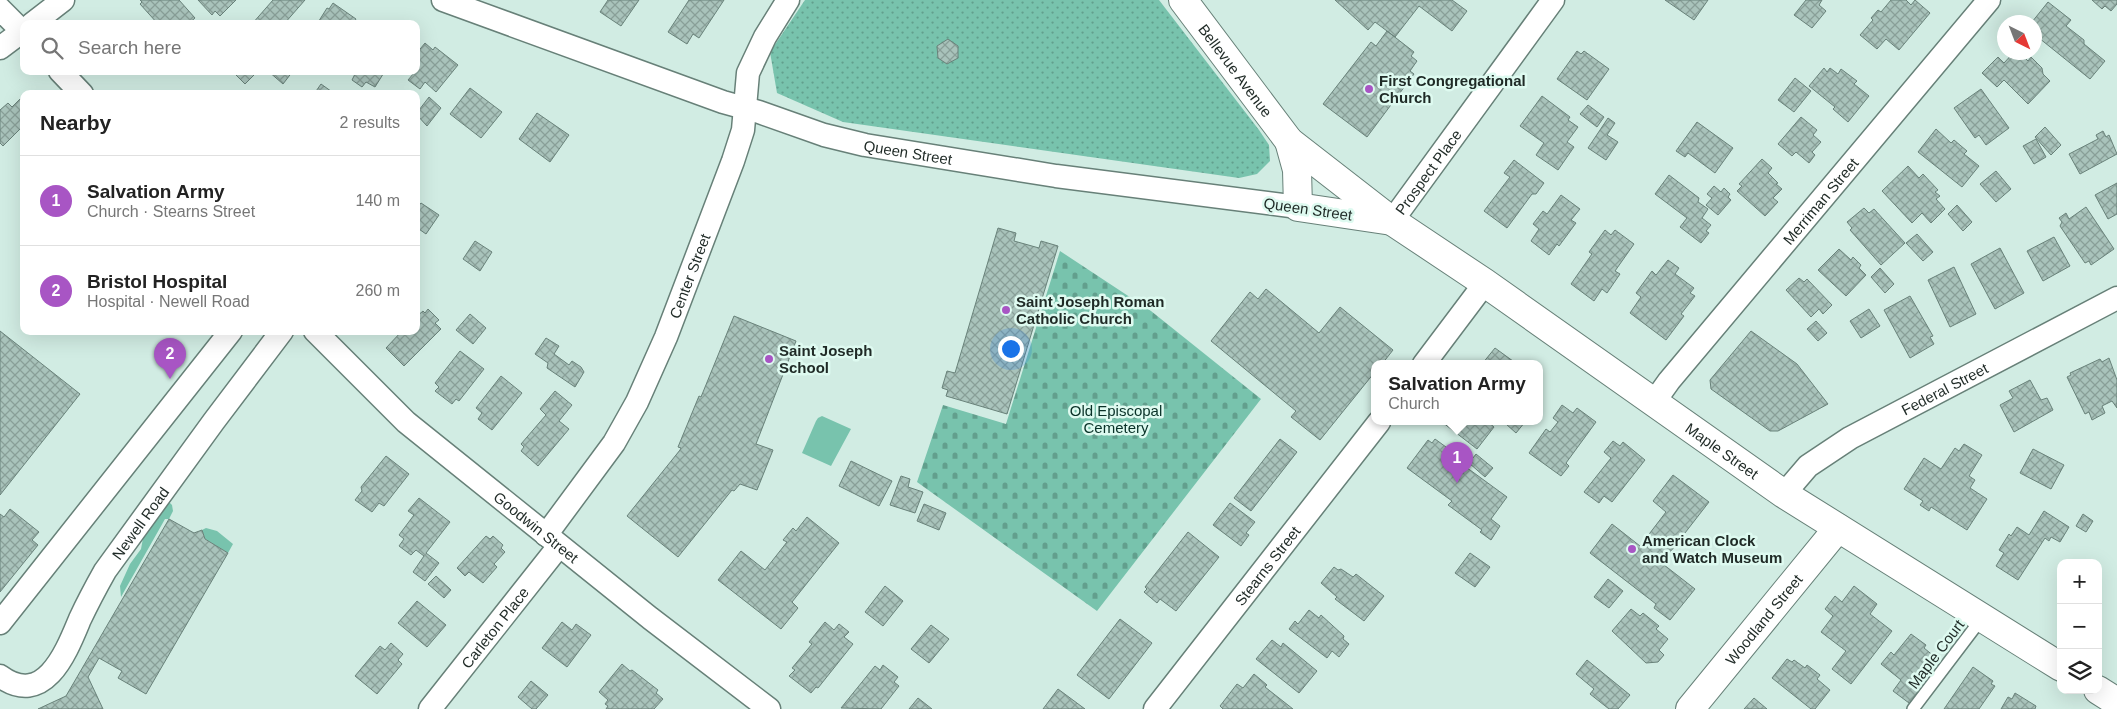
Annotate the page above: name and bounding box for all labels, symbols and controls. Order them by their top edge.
north arrow [1997,15,2042,60]
search box [20,20,420,75]
street label: Bellevue Avenue [1196,21,1276,120]
icon: search [38,34,66,62]
text: Search here [78,37,182,58]
place label: First Congregational Church [1379,72,1526,106]
marker: First Congregational Church [1363,83,1375,95]
text: Nearby [40,111,111,134]
text: 2 results [340,114,400,131]
street label: Prospect Place [1391,126,1465,217]
street label: Queen Street [863,136,954,168]
street label: Merriman Street [1779,154,1862,248]
text: Salvation Army [87,181,225,202]
text: 1 [52,192,60,209]
text: 140 m [356,192,400,209]
street label: Queen Street [1263,194,1354,224]
text: Church · Stearns Street [87,203,255,220]
street label: Center Street [665,230,713,321]
text: Bristol Hospital [87,271,227,292]
text: 2 [52,282,60,299]
text: 260 m [356,282,400,299]
text: Hospital · Newell Road [87,293,250,310]
place label: Saint Joseph Roman Catholic Church [1016,293,1164,327]
marker: Saint Joseph Roman Catholic Church [1000,304,1012,316]
your location [998,336,1024,362]
pin: 2 [154,338,186,379]
place label: Saint Joseph School [779,342,872,376]
marker: Saint Joseph School [763,353,775,365]
street label: Federal Street [1898,358,1991,418]
popup [1371,360,1543,425]
text: Salvation Army [1388,373,1526,394]
text: Church [1388,395,1440,412]
park label: Old Episcopal Cemetery [1070,402,1162,436]
street label: Maple Street [1683,419,1763,482]
pin: 1 [1441,442,1473,483]
street label: Newell Road [108,484,172,562]
street label: Goodwin Street [491,488,583,566]
street label: Stearns Street [1231,522,1304,609]
place label: American Clock and Watch Museum [1642,532,1782,566]
marker: American Clock and Watch Museum [1626,543,1638,555]
map controls [2057,559,2102,694]
button: + [2057,559,2102,604]
street label: Woodland Street [1722,570,1806,668]
street label: Carleton Place [457,584,532,671]
button: − [2057,604,2102,649]
street label: Maple Court [1905,616,1968,692]
button: layers [2057,649,2102,694]

